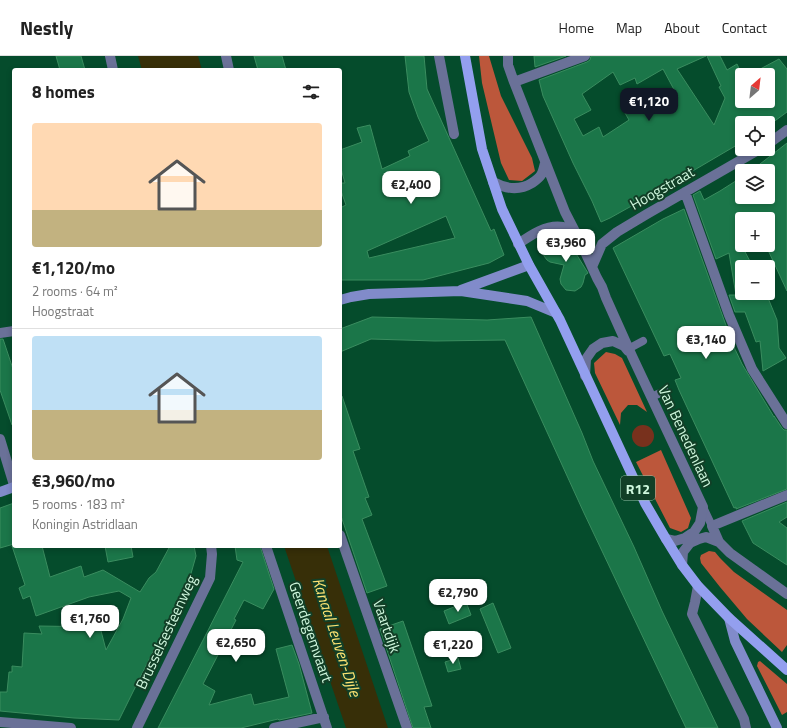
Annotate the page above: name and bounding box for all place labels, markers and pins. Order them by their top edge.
pin: €1,120 [616,88,682,122]
pin: €2,400 [378,171,444,205]
pin: €3,960 [533,229,599,263]
pin: €3,140 [673,326,739,360]
pin: €2,790 [425,579,491,613]
pin: €1,760 [57,605,123,639]
pin: €2,650 [203,629,269,663]
pin: €1,220 [420,631,486,665]

